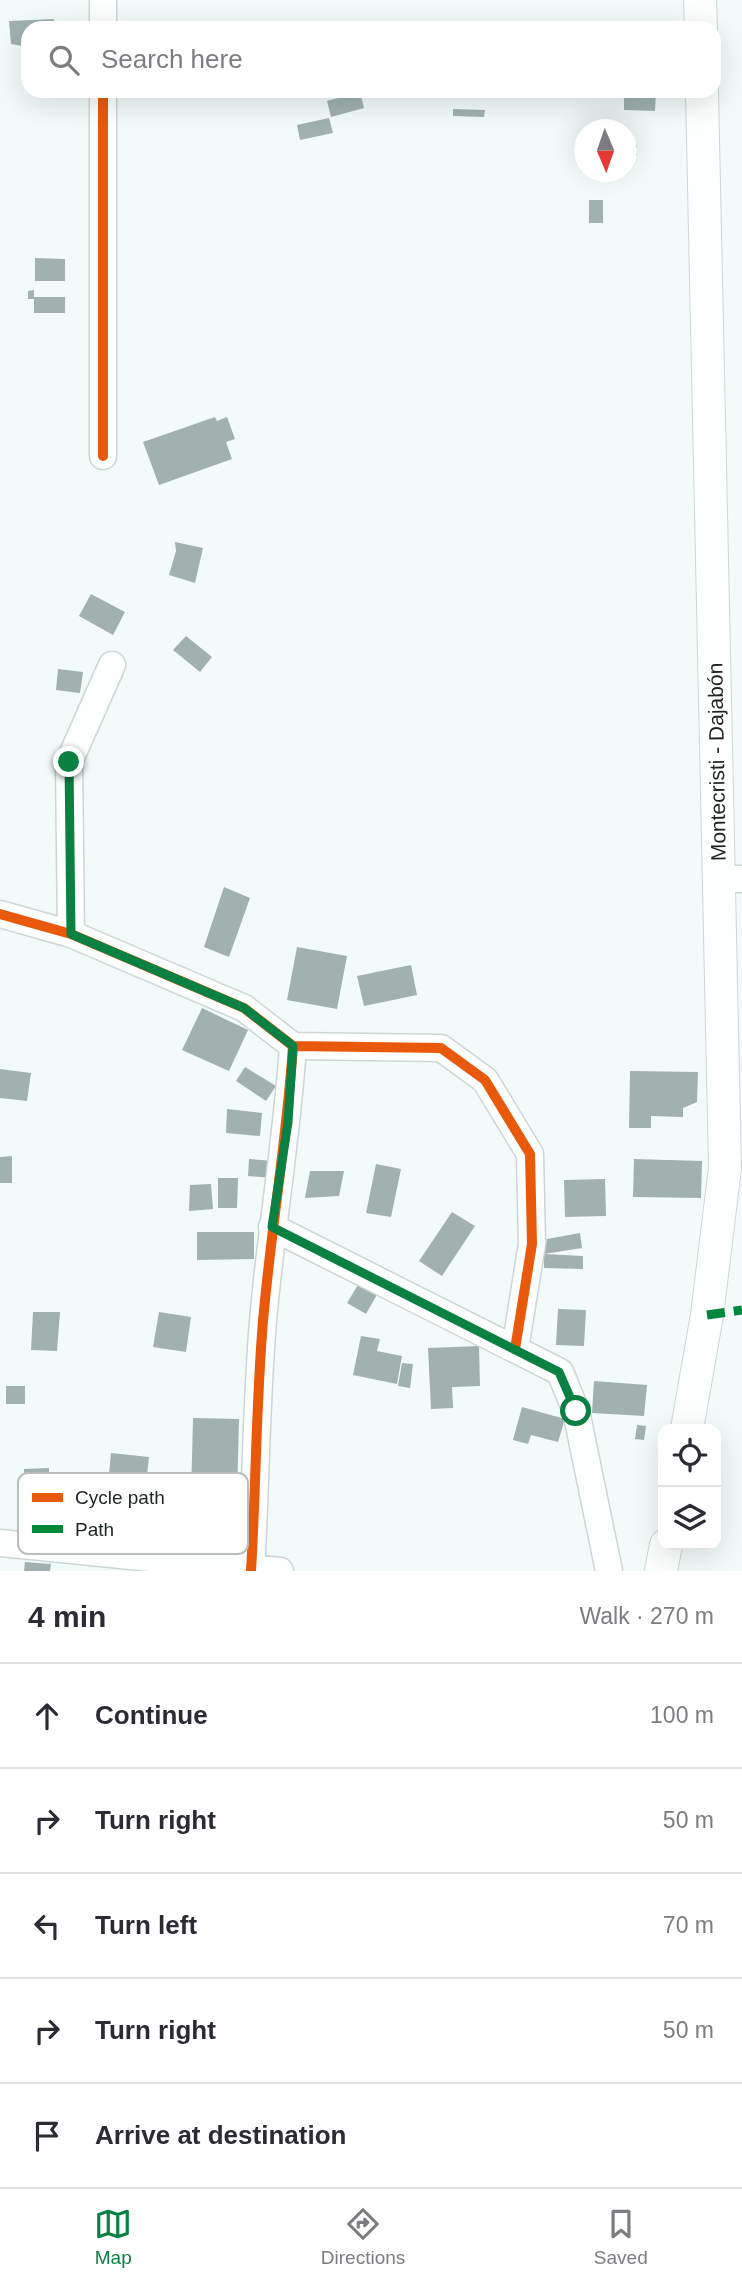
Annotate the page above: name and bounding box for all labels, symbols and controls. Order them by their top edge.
search box [21,21,721,98]
icon: search [45,41,83,79]
text: Search here [101,44,243,74]
north arrow [574,119,637,182]
street label: Montecristi - Dajabón [703,663,730,861]
route end [53,746,84,777]
route start [560,1395,591,1426]
map controls [658,1424,721,1550]
button: locate [658,1424,721,1487]
legend [18,1473,248,1554]
text: Cycle path [75,1487,165,1508]
button: layers [658,1487,721,1550]
text: Path [75,1519,114,1540]
text: 4 min [28,1600,106,1633]
text: Walk · 270 m [579,1603,714,1629]
icon: ahead [28,1697,66,1735]
text: Continue [95,1700,208,1730]
text: 100 m [650,1702,714,1728]
icon: right [28,1802,66,1840]
text: Turn right [95,1805,216,1835]
text: 50 m [663,1807,714,1833]
icon: left [28,1907,66,1945]
text: Turn left [95,1910,197,1940]
text: 70 m [663,1912,714,1938]
icon: right [28,2012,66,2050]
text: Turn right [95,2015,216,2045]
text: 50 m [663,2017,714,2043]
icon: arrive [28,2117,66,2155]
text: Arrive at destination [95,2120,346,2150]
tab: Map [94,2205,132,2269]
tab: Directions [321,2205,405,2269]
tab: Saved [594,2205,648,2269]

